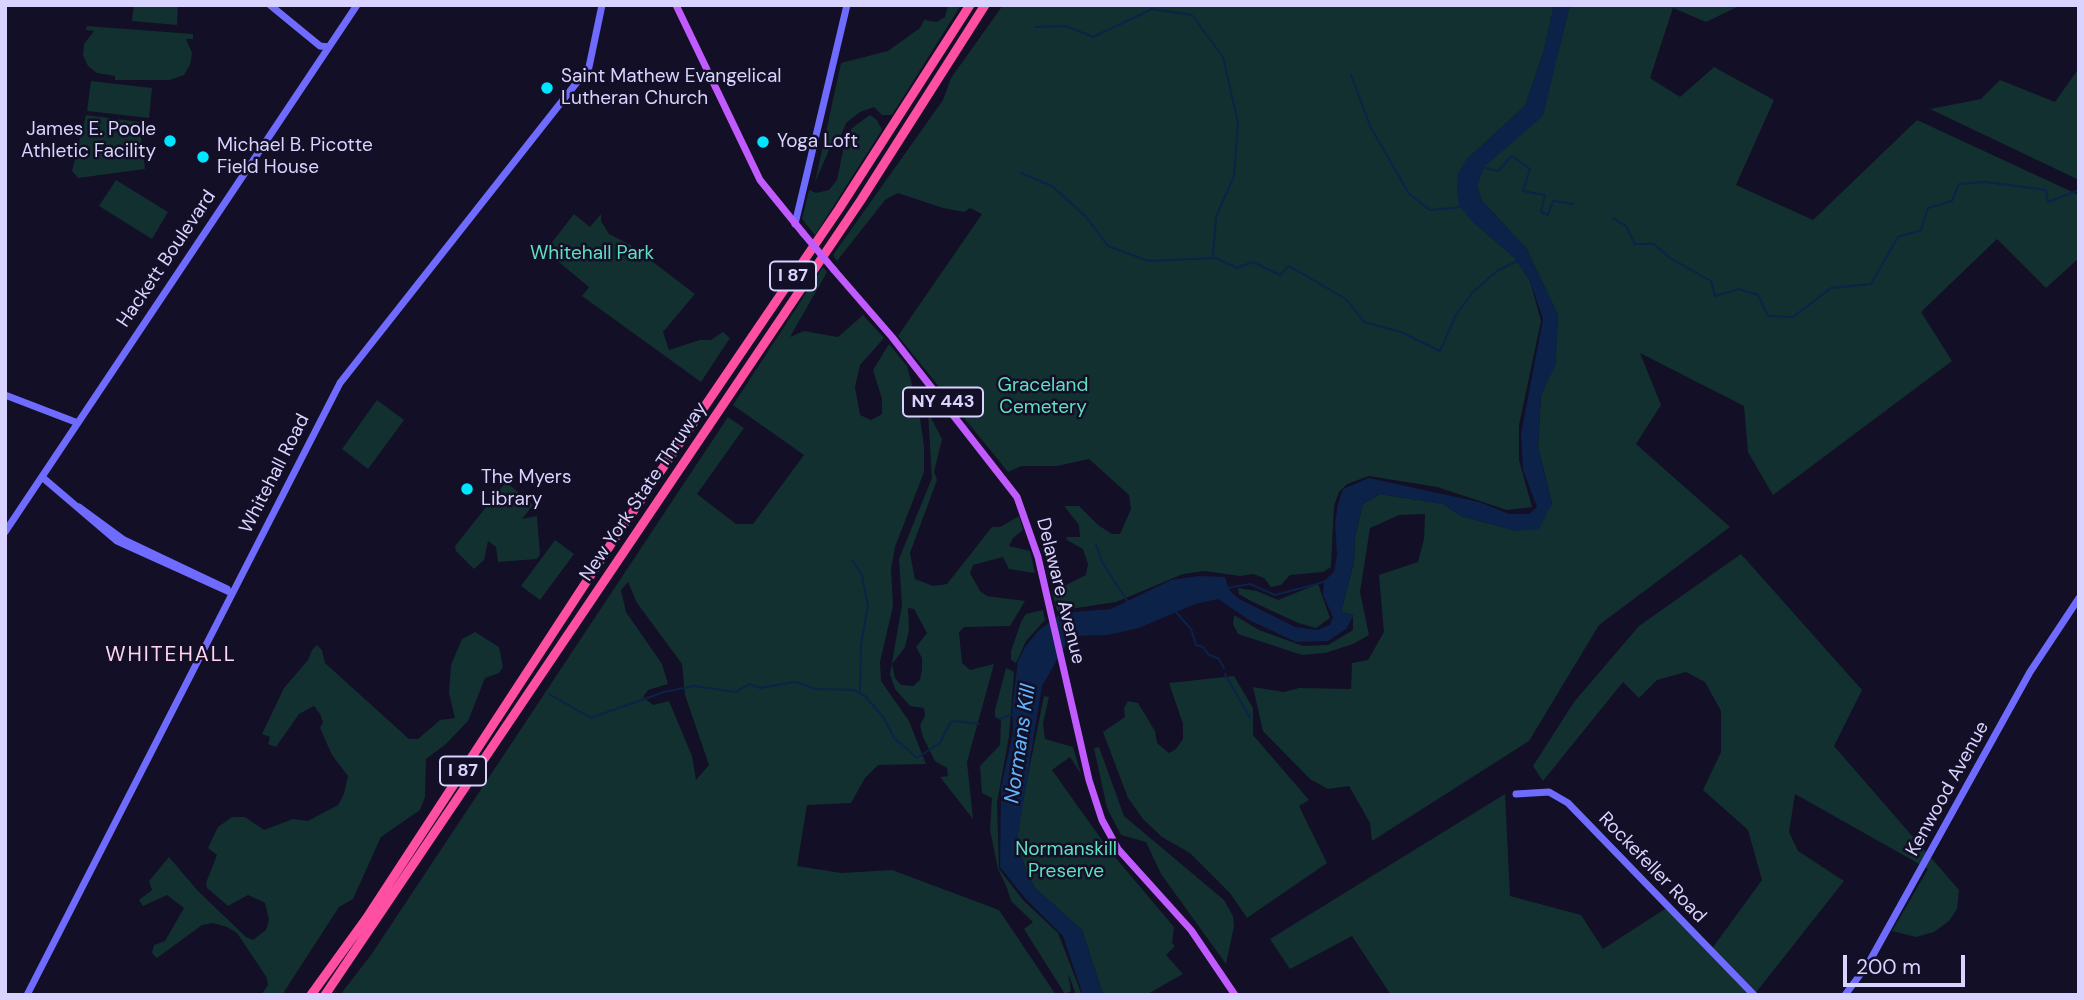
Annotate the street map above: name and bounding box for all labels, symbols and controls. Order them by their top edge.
place label: Saint Mathew Evangelical Lutheran Church [561,66,781,110]
marker: Saint Mathew Evangelical Lutheran Church [539,80,555,96]
place label: James E. Poole Athletic Facility [21,119,156,163]
place label: Yoga Loft [777,131,858,153]
marker: James E. Poole Athletic Facility [162,133,178,149]
marker: Yoga Loft [755,134,771,150]
place label: Michael B. Picotte Field House [217,135,373,179]
marker: Michael B. Picotte Field House [195,149,211,165]
street label: Hackett Boulevard [113,186,221,332]
park label: Whitehall Park [530,243,654,265]
road number: I 87 [770,262,816,290]
park label: Graceland Cemetery [998,375,1088,419]
road number: NY 443 [903,388,983,416]
street label: New York State Thruway [575,398,713,586]
street label: Whitehall Road [235,411,315,537]
place label: The Myers Library [481,467,571,511]
marker: The Myers Library [459,481,475,497]
street label: Delaware Avenue [1031,516,1089,666]
district label: WHITEHALL [106,642,236,668]
water label: Normans Kill [1000,683,1042,805]
street label: Kenwood Avenue [1902,718,1994,860]
road number: I 87 [440,756,486,786]
street label: Rockefeller Road [1593,808,1711,928]
park label: Normanskill Preserve [1015,839,1117,883]
scale bar [1846,940,1968,984]
text: 200 m [1856,953,1921,981]

